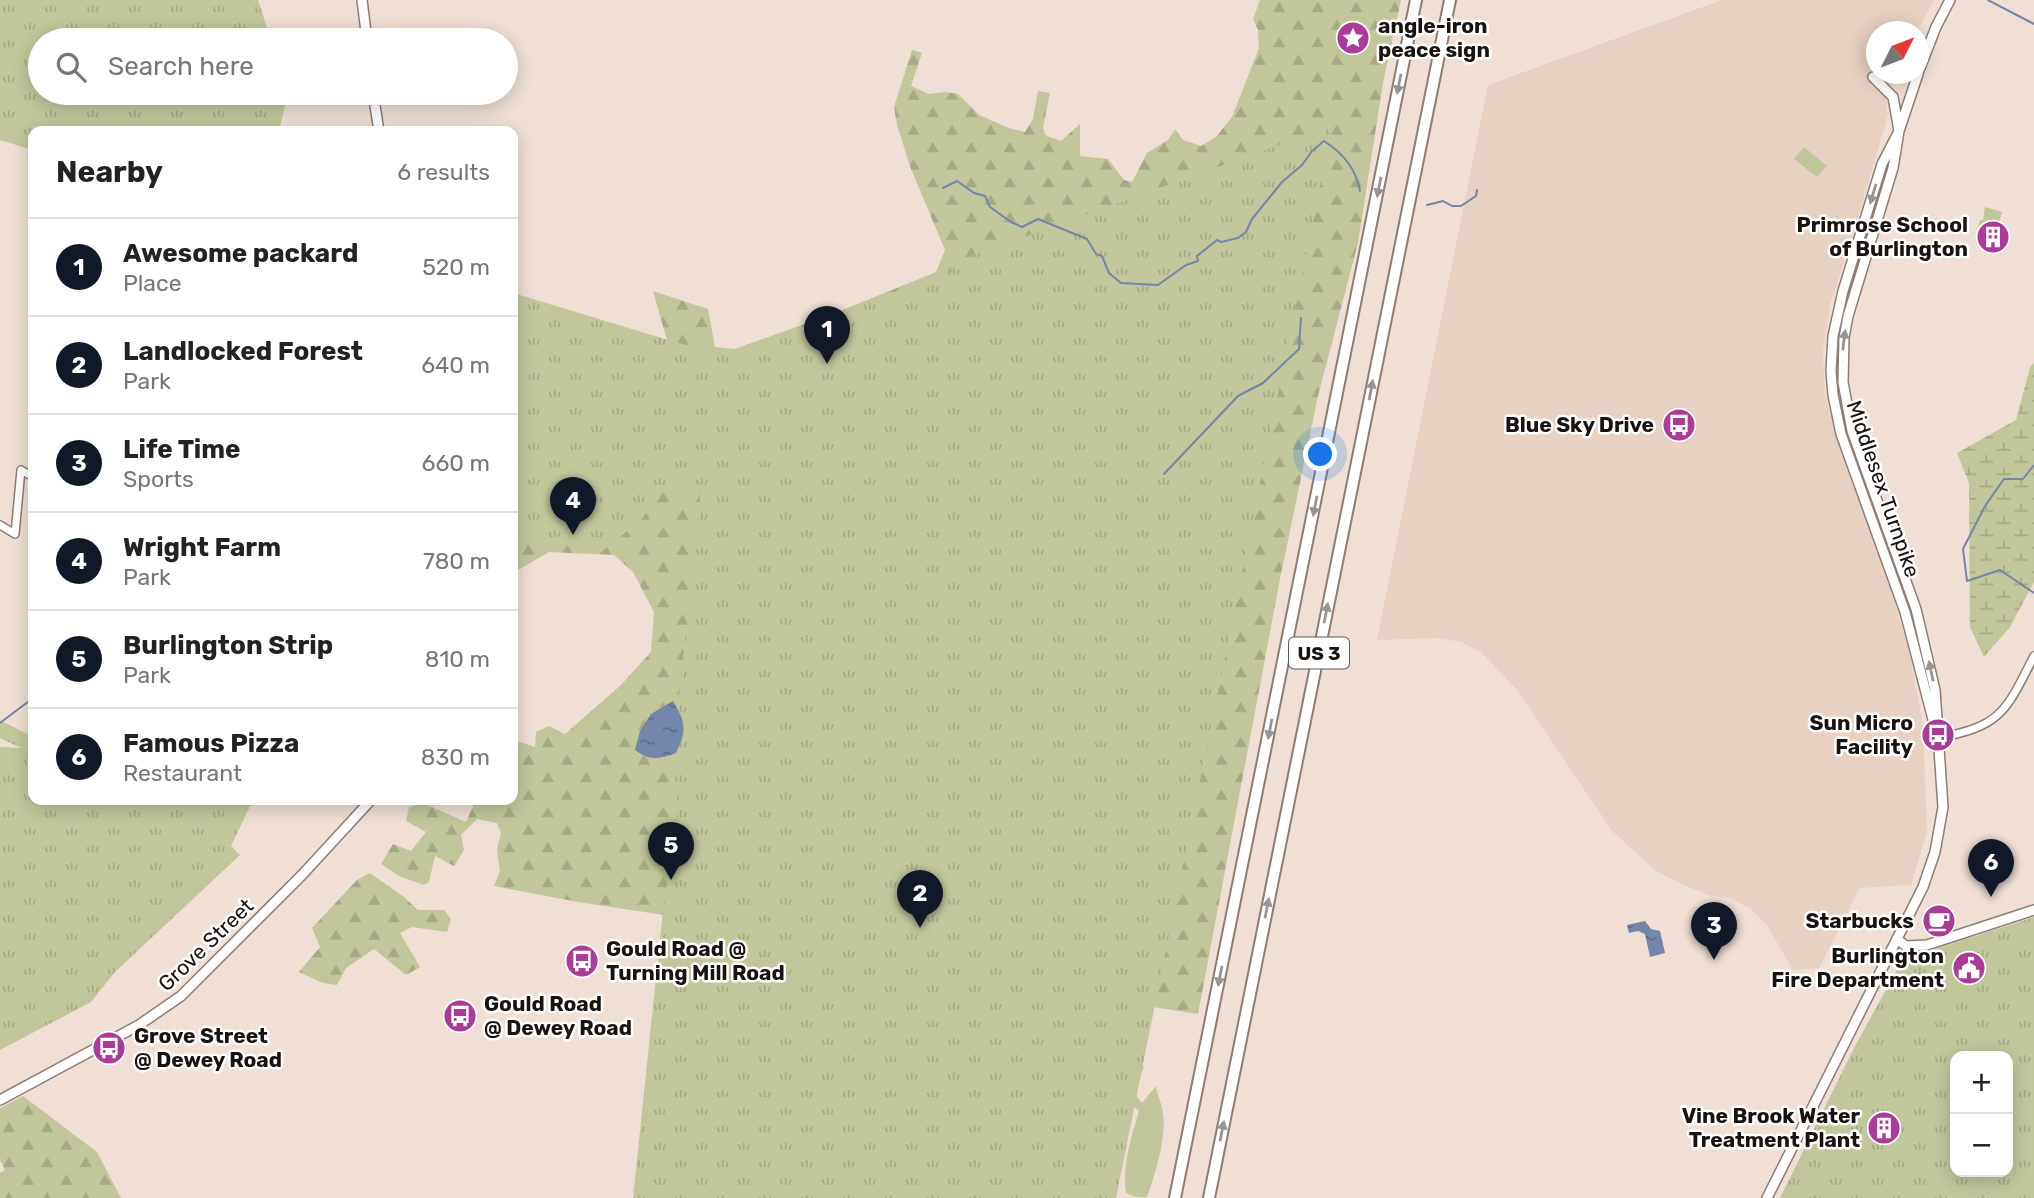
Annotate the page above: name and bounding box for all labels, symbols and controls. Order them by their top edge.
place label: angle-iron peace sign [1378,13,1490,62]
place icon: angle-iron peace sign [1334,19,1372,57]
north arrow [1866,21,1929,84]
search box [28,28,518,105]
icon: search [52,48,90,86]
text: Search here [108,51,254,82]
one-way arrow [1394,73,1405,95]
text: Nearby [56,154,163,190]
text: 6 results [397,158,490,186]
one-way arrow [1373,176,1384,198]
one-way arrow [1868,183,1878,204]
place label: Primrose School of Burlington [1797,212,1968,261]
building icon: Primrose School of Burlington [1974,218,2012,256]
text: Awesome packard [123,238,358,269]
text: 1 [73,253,85,281]
text: 520 m [422,253,490,281]
text: Place [123,269,182,297]
pin: 1 [804,306,850,364]
one-way arrow [1838,329,1849,351]
text: Landlocked Forest [123,336,363,367]
text: 2 [72,351,86,379]
text: 640 m [421,351,490,379]
text: Park [123,367,171,395]
one-way arrow [1366,379,1377,401]
street label: Middlesex Turnpike [1841,397,1925,581]
bus stop icon: Blue Sky Drive [1660,406,1698,444]
place label: Blue Sky Drive [1505,412,1654,437]
text: Life Time [123,434,241,465]
your location [1303,437,1337,471]
text: 3 [71,449,87,477]
text: 660 m [422,449,490,477]
text: Sports [123,465,194,493]
pin: 4 [550,477,596,535]
one-way arrow [1309,495,1320,517]
text: Wright Farm [123,532,281,563]
text: 4 [71,547,87,575]
text: 780 m [423,547,490,575]
text: Park [123,563,171,591]
one-way arrow [1321,602,1332,624]
text: Burlington Strip [123,630,333,661]
road number: US 3 [1289,638,1349,668]
text: 5 [72,645,86,673]
text: 810 m [425,645,490,673]
one-way arrow [1926,660,1937,682]
text: Park [123,661,171,689]
place label: Sun Micro Facility [1810,710,1913,759]
bus stop icon: Sun Micro Facility [1919,716,1957,754]
one-way arrow [1264,718,1275,740]
text: Famous Pizza [123,728,299,759]
text: 6 [72,743,86,771]
text: 830 m [421,743,490,771]
text: Restaurant [123,759,242,787]
pin: 5 [648,822,694,880]
pin: 6 [1968,839,2014,897]
pin: 2 [897,870,943,928]
street label: Grove Street [153,893,258,996]
one-way arrow [1262,897,1273,919]
pin: 3 [1691,902,1737,960]
cafe icon: Starbucks [1920,902,1958,940]
place label: Starbucks [1806,908,1914,933]
place label: Gould Road @ Turning Mill Road [606,936,785,985]
bus stop icon: Gould Road @ Turning Mill Road [563,942,601,980]
place label: Burlington Fire Department [1771,943,1944,992]
public building icon: Burlington Fire Department [1950,949,1988,987]
one-way arrow [1214,965,1225,987]
place label: Gould Road @ Dewey Road [484,991,632,1040]
bus stop icon: Gould Road @ Dewey Road [441,997,479,1035]
place label: Grove Street @ Dewey Road [134,1023,282,1072]
bus stop icon: Grove Street @ Dewey Road [90,1029,128,1067]
map controls [1950,1051,2013,1177]
button: + [1950,1051,2013,1114]
place label: Vine Brook Water Treatment Plant [1682,1103,1860,1152]
building icon: Vine Brook Water Treatment Plant [1865,1109,1903,1147]
button: − [1950,1114,2013,1177]
one-way arrow [1217,1120,1228,1142]

